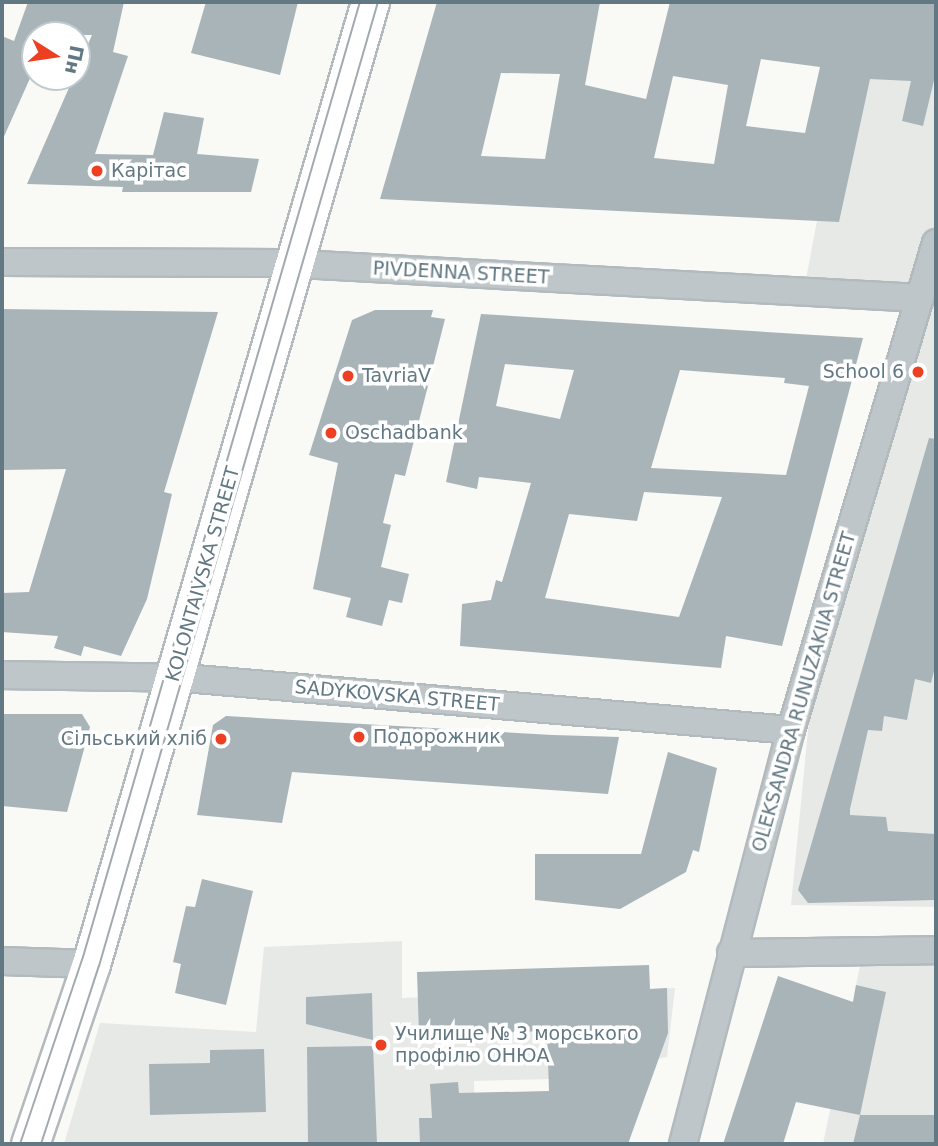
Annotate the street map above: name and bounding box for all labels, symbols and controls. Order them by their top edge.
north arrow [21,21,91,91]
text: Пн [61,43,88,76]
place label: Карітас [111,160,187,182]
marker: Карітас [89,163,105,179]
street label: PIVDENNA STREET [372,257,550,289]
place label: School 6 [823,361,904,383]
marker: School 6 [910,364,926,380]
place label: TavriaV [362,365,431,387]
marker: TavriaV [340,368,356,384]
place label: Oschadbank [345,422,463,444]
marker: Oschadbank [323,425,339,441]
street label: KOLONTAIVSKA STREET [161,464,245,684]
street label: OLEKSANDRA RUNUZAKIIA STREET [747,529,861,855]
street label: SADYKOVSKA STREET [294,676,500,716]
place label: Подорожник [373,726,501,748]
place label: Сільський хліб [61,728,207,750]
marker: Подорожник [351,729,367,745]
marker: Сільський хліб [213,731,229,747]
place label: Училище № 3 морського профілю ОНЮА [395,1023,639,1067]
marker: Училище № 3 морського профілю ОНЮА [373,1037,389,1053]

